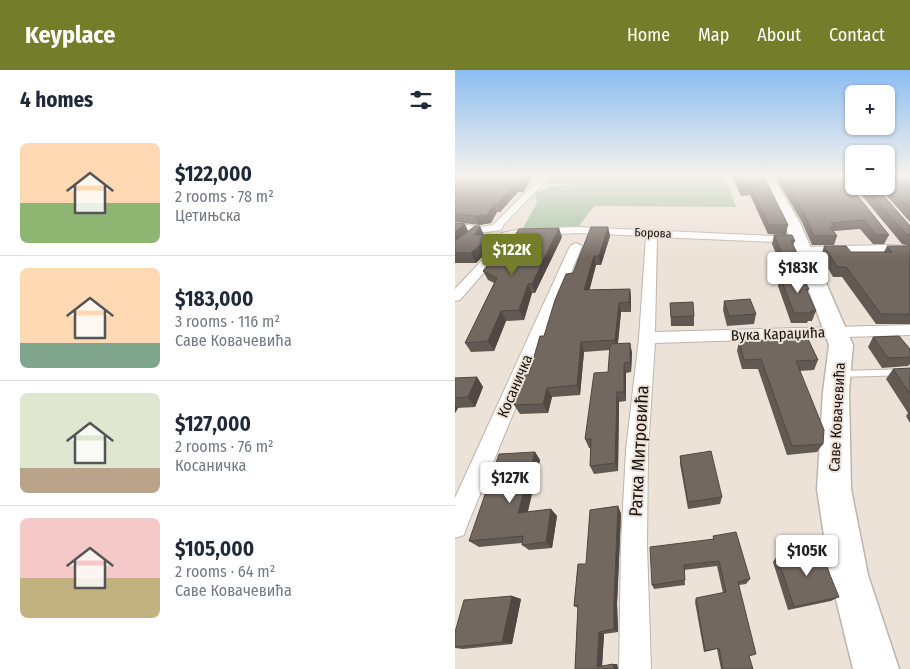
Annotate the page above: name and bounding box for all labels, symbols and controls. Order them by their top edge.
text: Keyplace [25,21,115,49]
text: Home [627,24,670,46]
text: Map [698,24,729,46]
text: About [757,24,801,46]
text: Contact [829,24,885,46]
map controls [845,85,895,195]
button: + [845,85,895,135]
icon: filters [407,86,435,114]
text: 4 homes [20,87,93,113]
button: − [845,145,895,195]
text: $122,000 [175,161,252,187]
icon: home [60,163,120,223]
text: 2 rooms · 78 m² [175,187,274,206]
text: Цетињска [175,206,241,225]
street label: Борова [634,225,672,241]
pin: $122K [477,234,547,276]
text: $122K [493,240,531,259]
pin: $183K [763,252,833,294]
text: $183K [778,258,818,277]
text: $183,000 [175,286,253,312]
icon: home [60,288,120,348]
text: 3 rooms · 116 m² [175,312,280,331]
street label: Вука Караџића [731,323,825,345]
text: Саве Ковачевића [175,331,292,350]
street label: Косаничка [494,352,536,420]
street label: Саве Ковачевића [825,362,849,472]
street label: Ратка Митровића [625,385,653,517]
text: $127,000 [175,411,251,437]
icon: home [60,413,120,473]
text: 2 rooms · 76 m² [175,437,274,456]
text: Косаничка [175,456,246,475]
pin: $127K [475,462,545,504]
text: $127K [491,468,529,487]
pin: $105K [772,534,842,577]
text: $105,000 [175,536,254,562]
icon: home [60,538,120,598]
text: $105K [787,541,827,560]
text: 2 rooms · 64 m² [175,562,275,581]
text: Саве Ковачевића [175,581,292,600]

